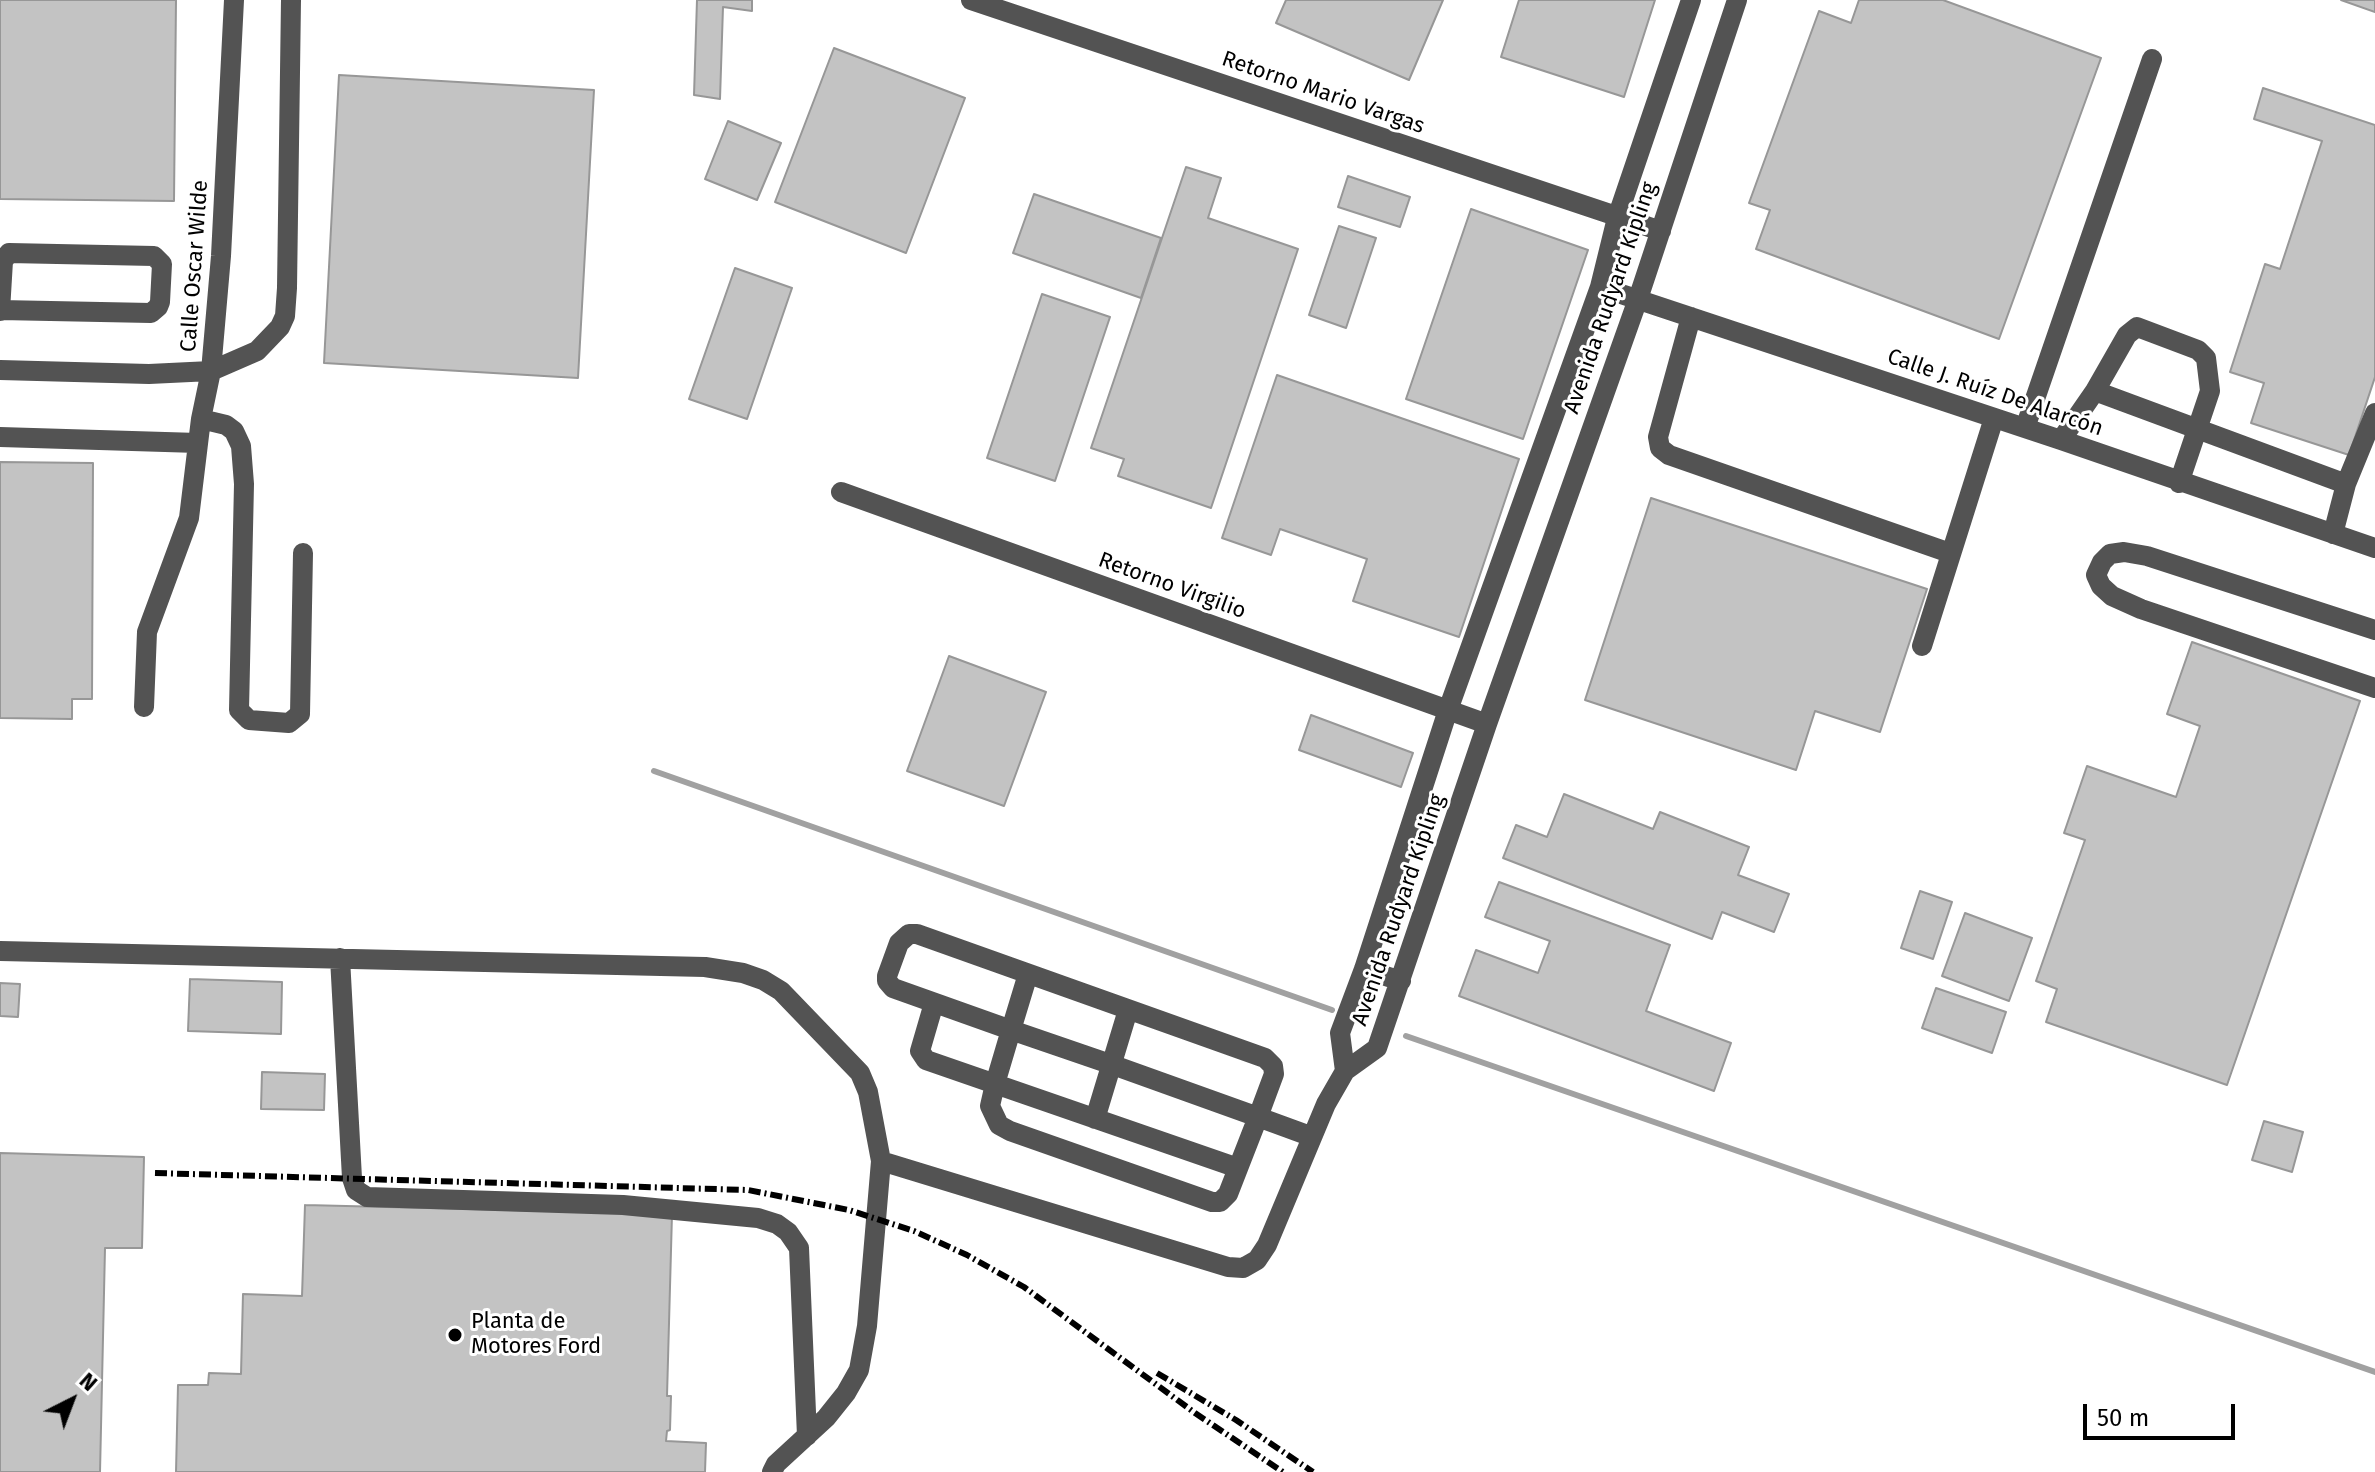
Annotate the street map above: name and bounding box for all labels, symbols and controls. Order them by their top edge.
street label: Retorno Mario Vargas [1218,46,1428,140]
street label: Calle Oscar Wilde [176,179,214,353]
street label: Avenida Rudyard Kipling [1559,179,1663,417]
street label: Calle J. Ruíz De Alarcón [1884,344,2106,442]
street label: Retorno Virgilio [1095,547,1249,625]
street label: Avenida Rudyard Kipling [1347,791,1451,1029]
place label: Planta de Motores Ford [471,1309,601,1360]
marker: Planta de Motores Ford [446,1326,464,1344]
north arrow [32,1360,112,1440]
text: N [74,1367,103,1397]
scale bar [2087,1388,2239,1438]
text: 50 m [2097,1404,2149,1432]

